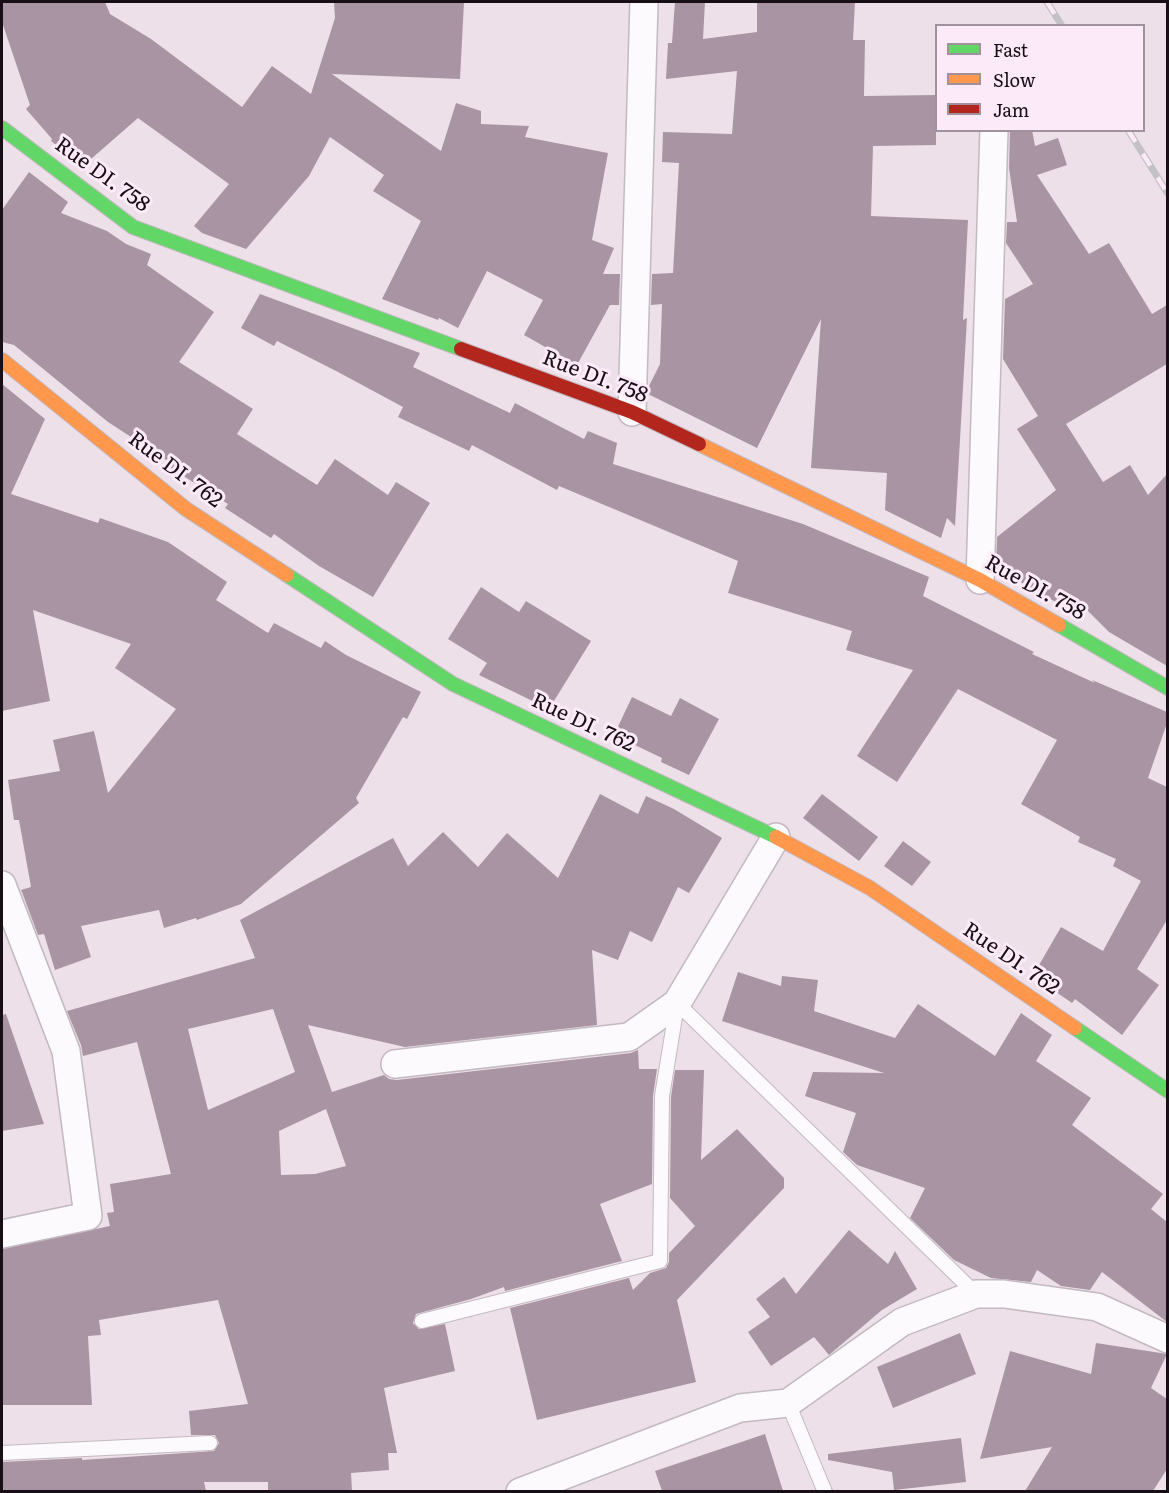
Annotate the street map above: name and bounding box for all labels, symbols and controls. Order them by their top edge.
legend [935,24,1145,132]
text: Fast [993,36,1028,63]
text: Slow [993,66,1035,93]
text: Jam [993,96,1029,123]
street label: Rue DI. 758 [50,132,154,218]
street label: Rue DI. 758 [539,345,651,409]
street label: Rue DI. 762 [123,427,227,513]
street label: Rue DI. 758 [980,550,1090,626]
street label: Rue DI. 762 [527,688,639,758]
street label: Rue DI. 762 [958,917,1064,1001]

